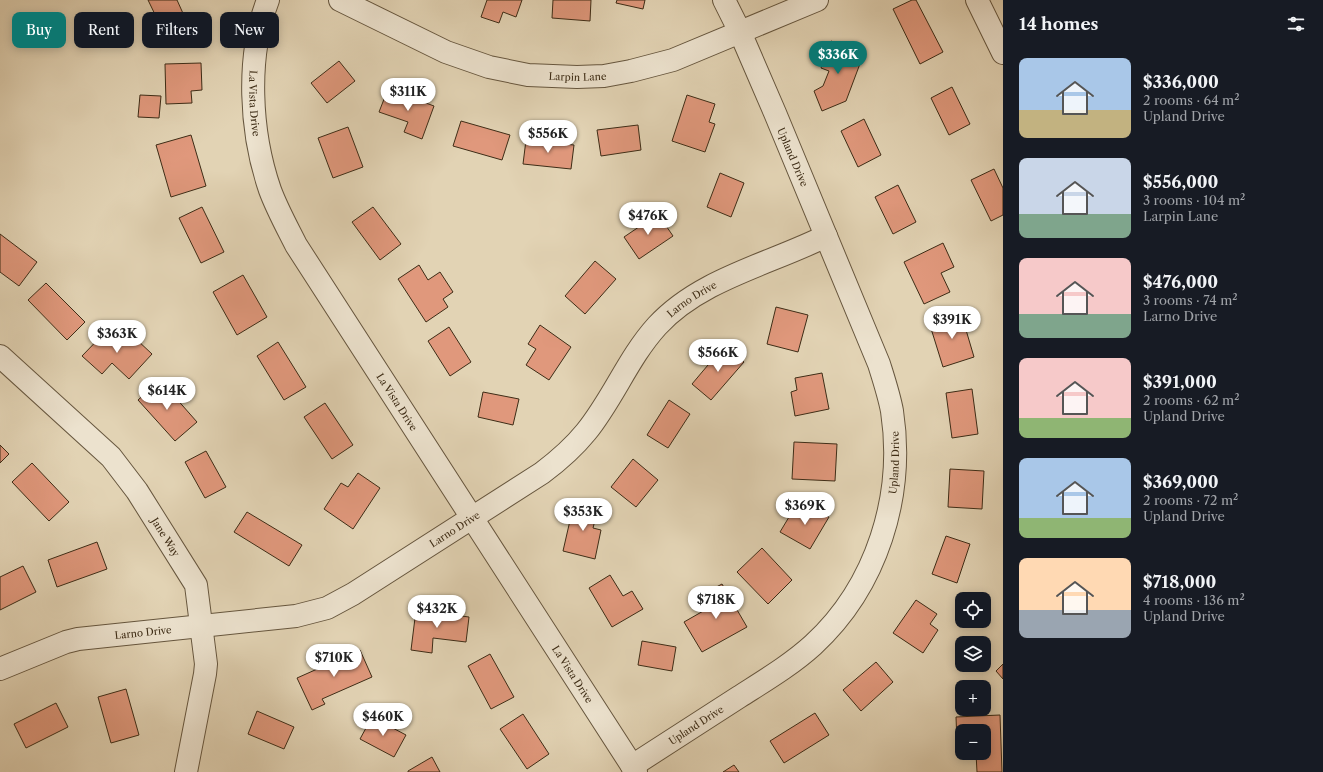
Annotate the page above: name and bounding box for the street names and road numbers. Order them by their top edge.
street label: La Vista Drive [246,70,263,138]
street label: Larpin Lane [548,70,607,84]
street label: Upland Drive [774,126,811,189]
street label: Larno Drive [664,278,719,320]
street label: La Vista Drive [373,371,420,434]
street label: Upland Drive [886,430,902,495]
street label: Larno Drive [427,508,483,550]
street label: Jane Way [147,514,183,559]
street label: Larno Drive [114,623,173,642]
street label: La Vista Drive [549,643,596,706]
street label: Upland Drive [666,702,726,748]

